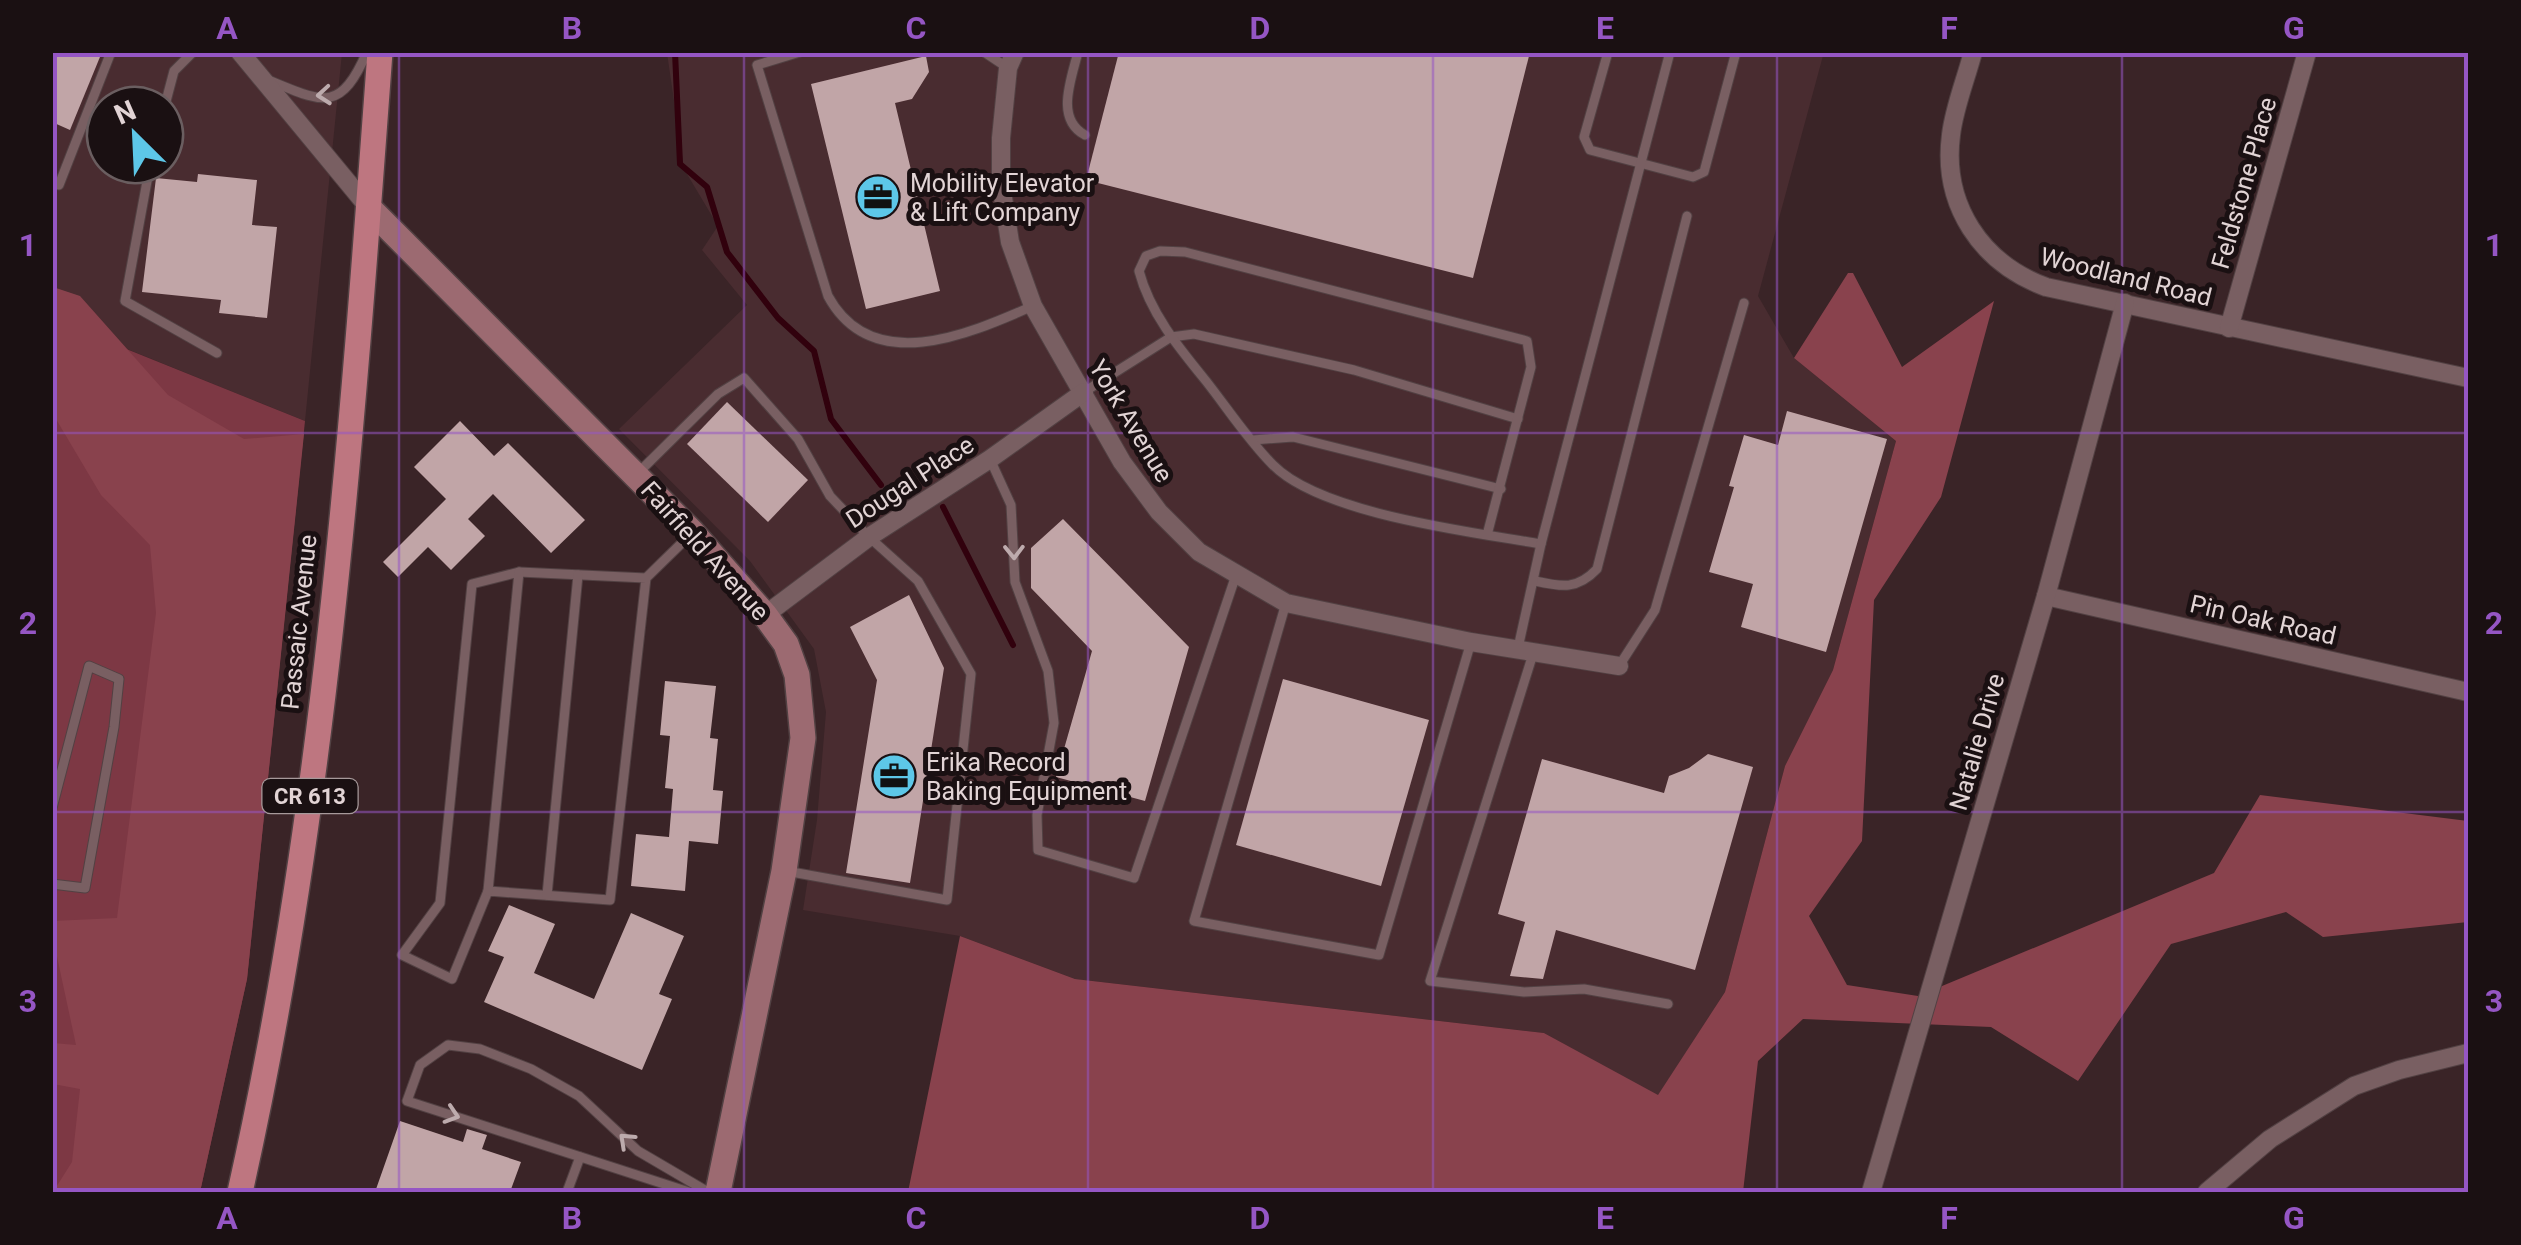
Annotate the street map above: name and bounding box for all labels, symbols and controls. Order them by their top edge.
text: A [216,9,238,47]
text: B [562,9,582,47]
text: C [906,9,926,47]
text: D [1250,9,1270,47]
text: E [1596,9,1614,47]
text: F [1940,9,1958,47]
text: G [2283,9,2305,47]
one-way arrow [316,84,332,105]
north arrow [85,85,185,185]
text: N [109,94,141,132]
street label: Feldstone Place [2206,94,2282,272]
place label: Mobility Elevator & Lift Company [910,169,1095,227]
office icon: Mobility Elevator & Lift Company [855,174,901,220]
text: 1 [19,226,37,264]
text: 1 [2485,226,2503,264]
street label: Woodland Road [2037,242,2215,312]
street label: York Avenue [1083,355,1179,487]
street label: Dougal Place [841,430,979,534]
street label: Fairfield Avenue [635,476,775,626]
street label: Passaic Avenue [275,533,323,711]
one-way arrow [1003,545,1024,561]
street label: Pin Oak Road [2187,589,2339,651]
text: 2 [19,604,37,642]
text: 2 [2485,604,2503,642]
street label: Natalie Drive [1944,670,2010,814]
place label: Erika Record Baking Equipment [926,748,1127,806]
office icon: Erika Record Baking Equipment [871,753,917,799]
road number: CR 613 [262,779,358,813]
text: 3 [19,982,37,1020]
text: 3 [2485,982,2503,1020]
one-way arrow [443,1104,460,1124]
one-way arrow [619,1133,638,1151]
text: A [216,1199,238,1237]
text: B [562,1199,582,1237]
text: C [906,1199,926,1237]
text: D [1250,1199,1270,1237]
text: E [1596,1199,1614,1237]
text: F [1940,1199,1958,1237]
text: G [2283,1199,2305,1237]

